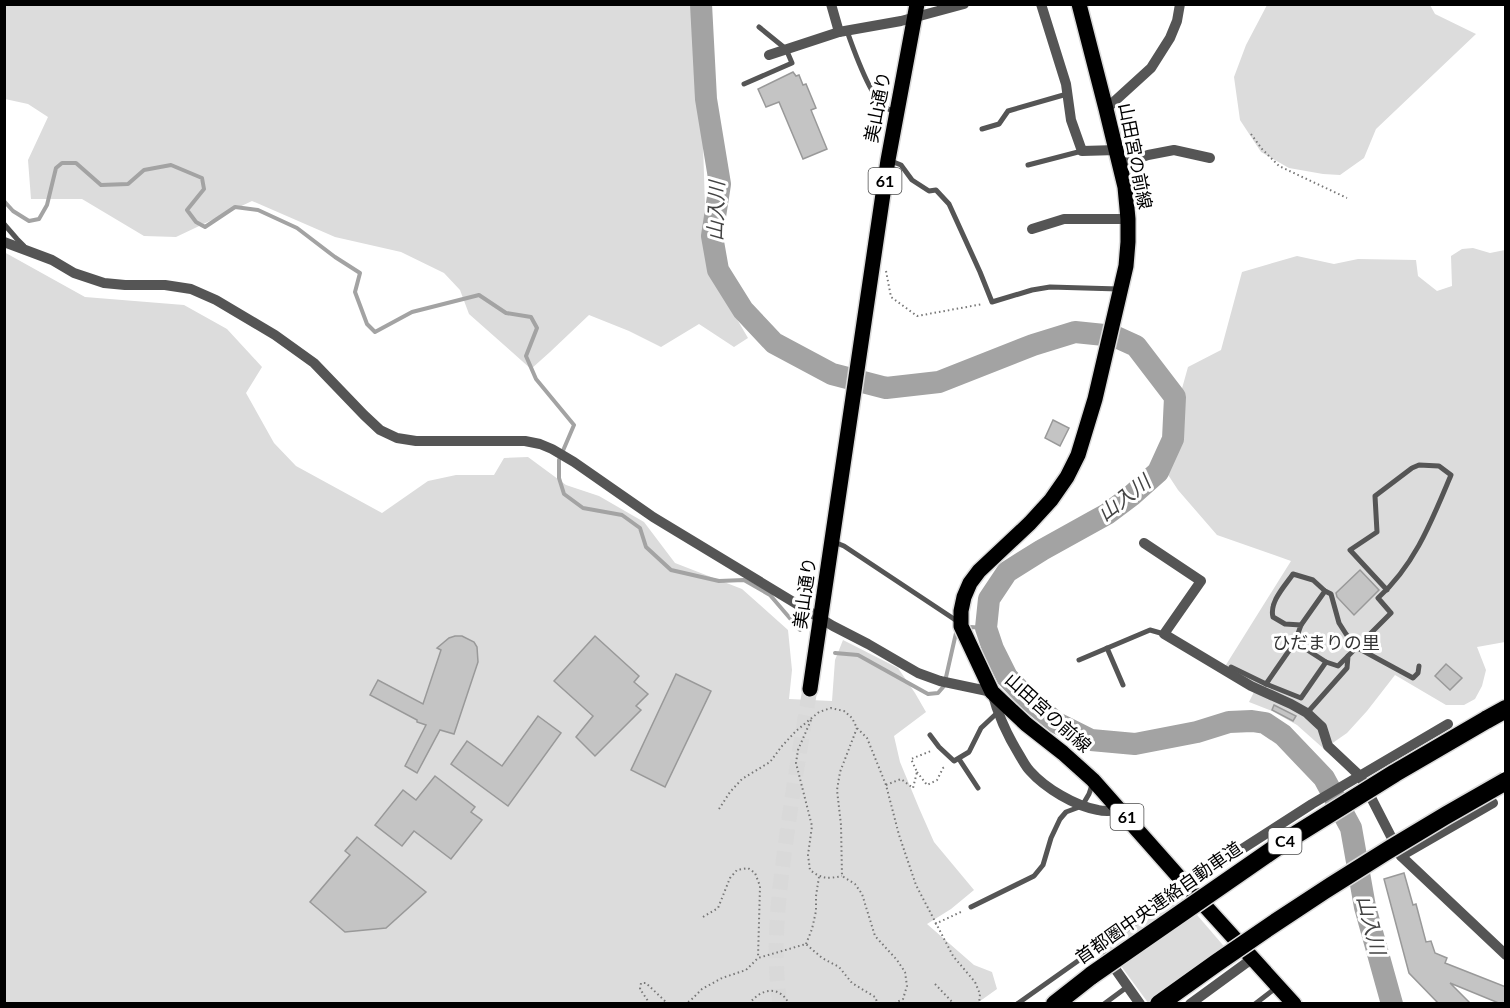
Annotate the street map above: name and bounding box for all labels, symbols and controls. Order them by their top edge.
street label: 美山通り [859,69,895,144]
street label: 山田宮の前線 [1115,101,1157,211]
road number: 61 [868,168,902,194]
water label: 山入川 [702,179,728,241]
water label: 山入川 [1092,468,1156,525]
street label: 美山通り [788,556,820,630]
park label: ひだまりの里 [1272,631,1380,653]
street label: 山田宮の前線 [1001,668,1096,757]
road number: 61 [1110,804,1144,830]
road number: C4 [1268,828,1302,854]
street label: 首都圏中央連絡自動車道 [1071,836,1246,968]
water label: 山入川 [1353,893,1391,959]

